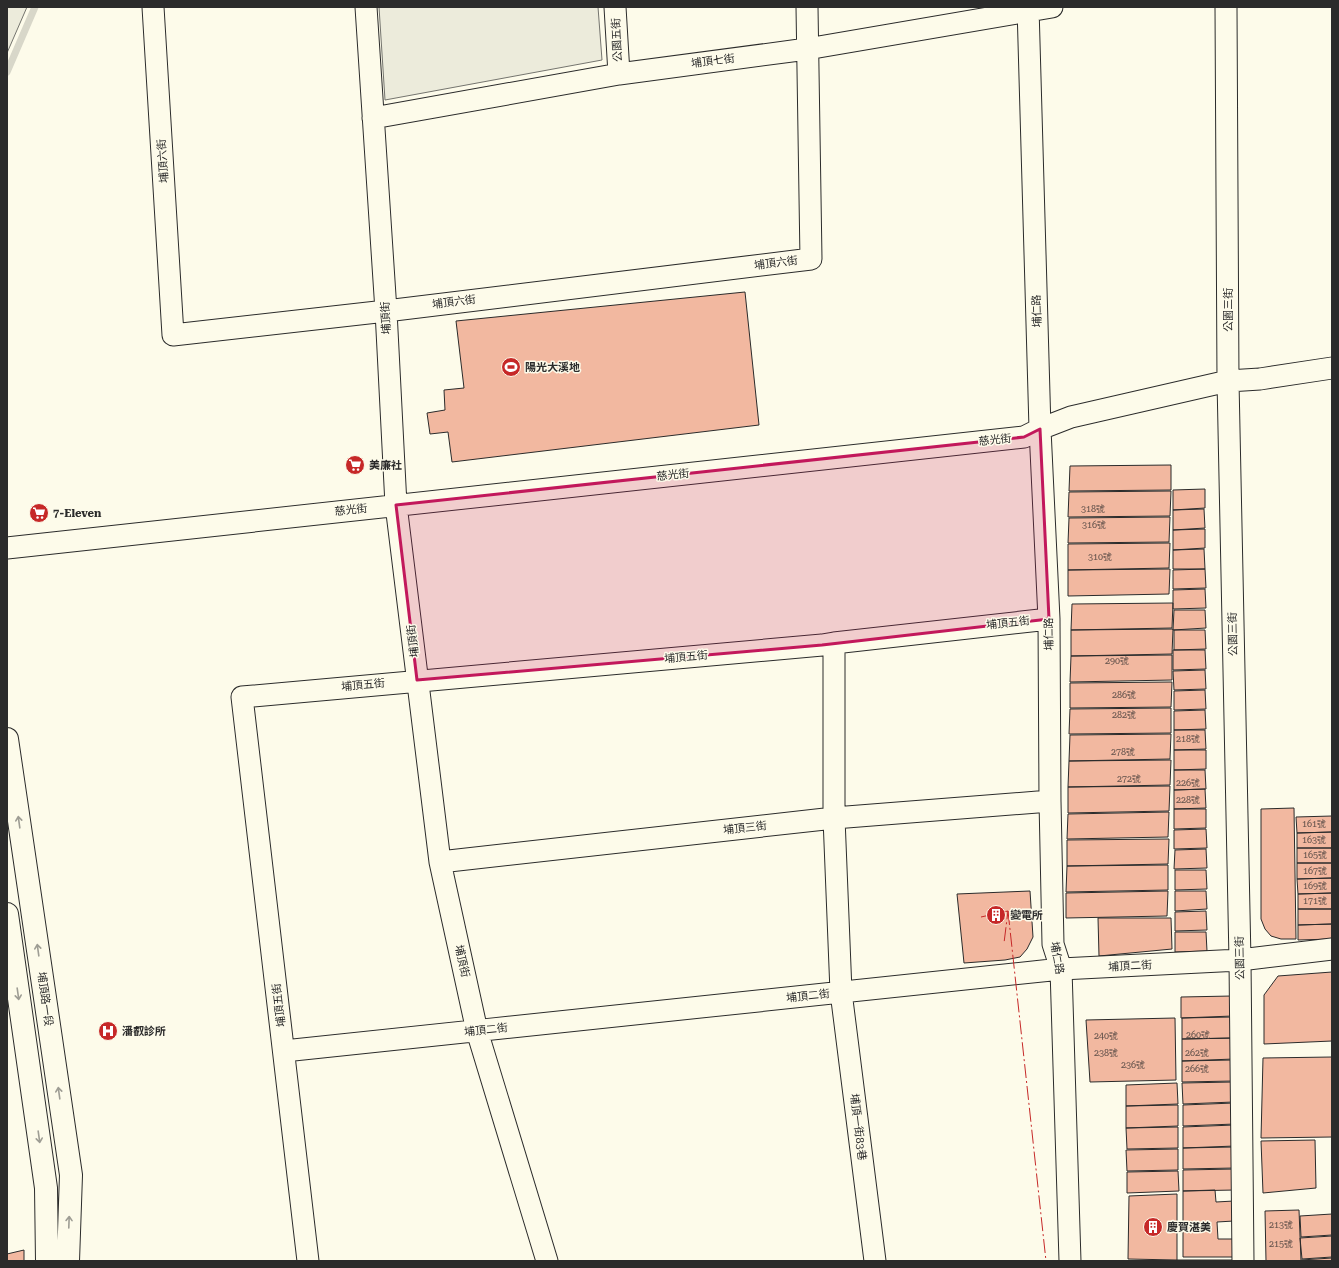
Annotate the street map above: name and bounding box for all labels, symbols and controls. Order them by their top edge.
street label: 公園五街 [609,18,625,62]
street label: 埔頂七街 [690,52,736,70]
street label: 埔頂六街 [155,139,171,183]
street label: 埔頂六街 [753,254,799,272]
street label: 公園三街 [1222,288,1235,332]
street label: 埔頂六街 [431,293,477,311]
street label: 埔仁路 [1030,294,1044,328]
street label: 埔頂街 [379,301,393,335]
sports icon: 陽光大溪地 [500,356,522,378]
place label: 陽光大溪地 [525,361,580,374]
street label: 慈光街 [978,432,1012,448]
supermarket icon: 美廉社 [344,454,366,476]
place label: 美廉社 [369,459,402,472]
street label: 慈光街 [656,467,690,483]
supermarket icon: 7-Eleven [28,502,50,524]
street label: 慈光街 [334,502,368,518]
house number: 318號 [1081,504,1105,514]
place label: 7-Eleven [53,507,102,520]
house number: 316號 [1082,520,1106,530]
house number: 310號 [1088,552,1112,562]
street label: 公園三街 [1226,612,1240,656]
street label: 埔頂五街 [985,614,1031,632]
street label: 埔仁路 [1042,617,1056,651]
street label: 埔頂街 [405,624,421,658]
street label: 埔頂五街 [664,649,708,665]
house number: 290號 [1105,656,1129,666]
street label: 埔頂五街 [341,677,385,693]
house number: 286號 [1112,690,1136,700]
house number: 282號 [1112,710,1136,720]
house number: 218號 [1176,734,1200,744]
house number: 278號 [1111,747,1135,757]
house number: 272號 [1117,774,1141,784]
house number: 226號 [1176,778,1200,788]
house number: 228號 [1176,795,1200,805]
one-way arrow [15,816,23,829]
street label: 埔頂三街 [722,819,768,837]
house number: 161號 [1302,819,1326,829]
house number: 163號 [1302,835,1326,845]
house number: 165號 [1303,850,1327,860]
house number: 167號 [1303,866,1327,876]
house number: 169號 [1303,881,1327,891]
house number: 171號 [1303,896,1327,906]
building icon: 變電所 [985,904,1007,926]
place label: 變電所 [1010,909,1043,922]
street label: 公園三街 [1233,936,1247,980]
street label: 埔仁路 [1048,941,1066,975]
street label: 埔頂街 [452,943,472,979]
one-way arrow [34,944,42,957]
street label: 埔頂二街 [1108,958,1152,974]
street label: 埔頂路一段 [35,971,55,1027]
street label: 埔頂五街 [270,982,288,1028]
one-way arrow [14,987,22,1000]
street label: 埔頂二街 [785,987,831,1005]
hospital icon: 潘叡診所 [97,1020,119,1042]
street label: 埔頂二街 [463,1021,509,1039]
place label: 潘叡診所 [122,1025,166,1038]
house number: 260號 [1186,1030,1210,1040]
house number: 240號 [1094,1031,1118,1041]
house number: 238號 [1094,1048,1118,1058]
house number: 262號 [1185,1048,1209,1058]
house number: 236號 [1121,1060,1145,1070]
house number: 266號 [1185,1064,1209,1074]
one-way arrow [55,1087,63,1100]
street label: 埔頂一街83巷 [847,1093,869,1161]
one-way arrow [35,1130,43,1143]
one-way arrow [66,1216,73,1229]
building icon: 慶賀湛美 [1142,1216,1164,1238]
house number: 213號 [1269,1220,1293,1230]
place label: 慶賀湛美 [1167,1221,1211,1234]
house number: 215號 [1269,1239,1293,1249]

